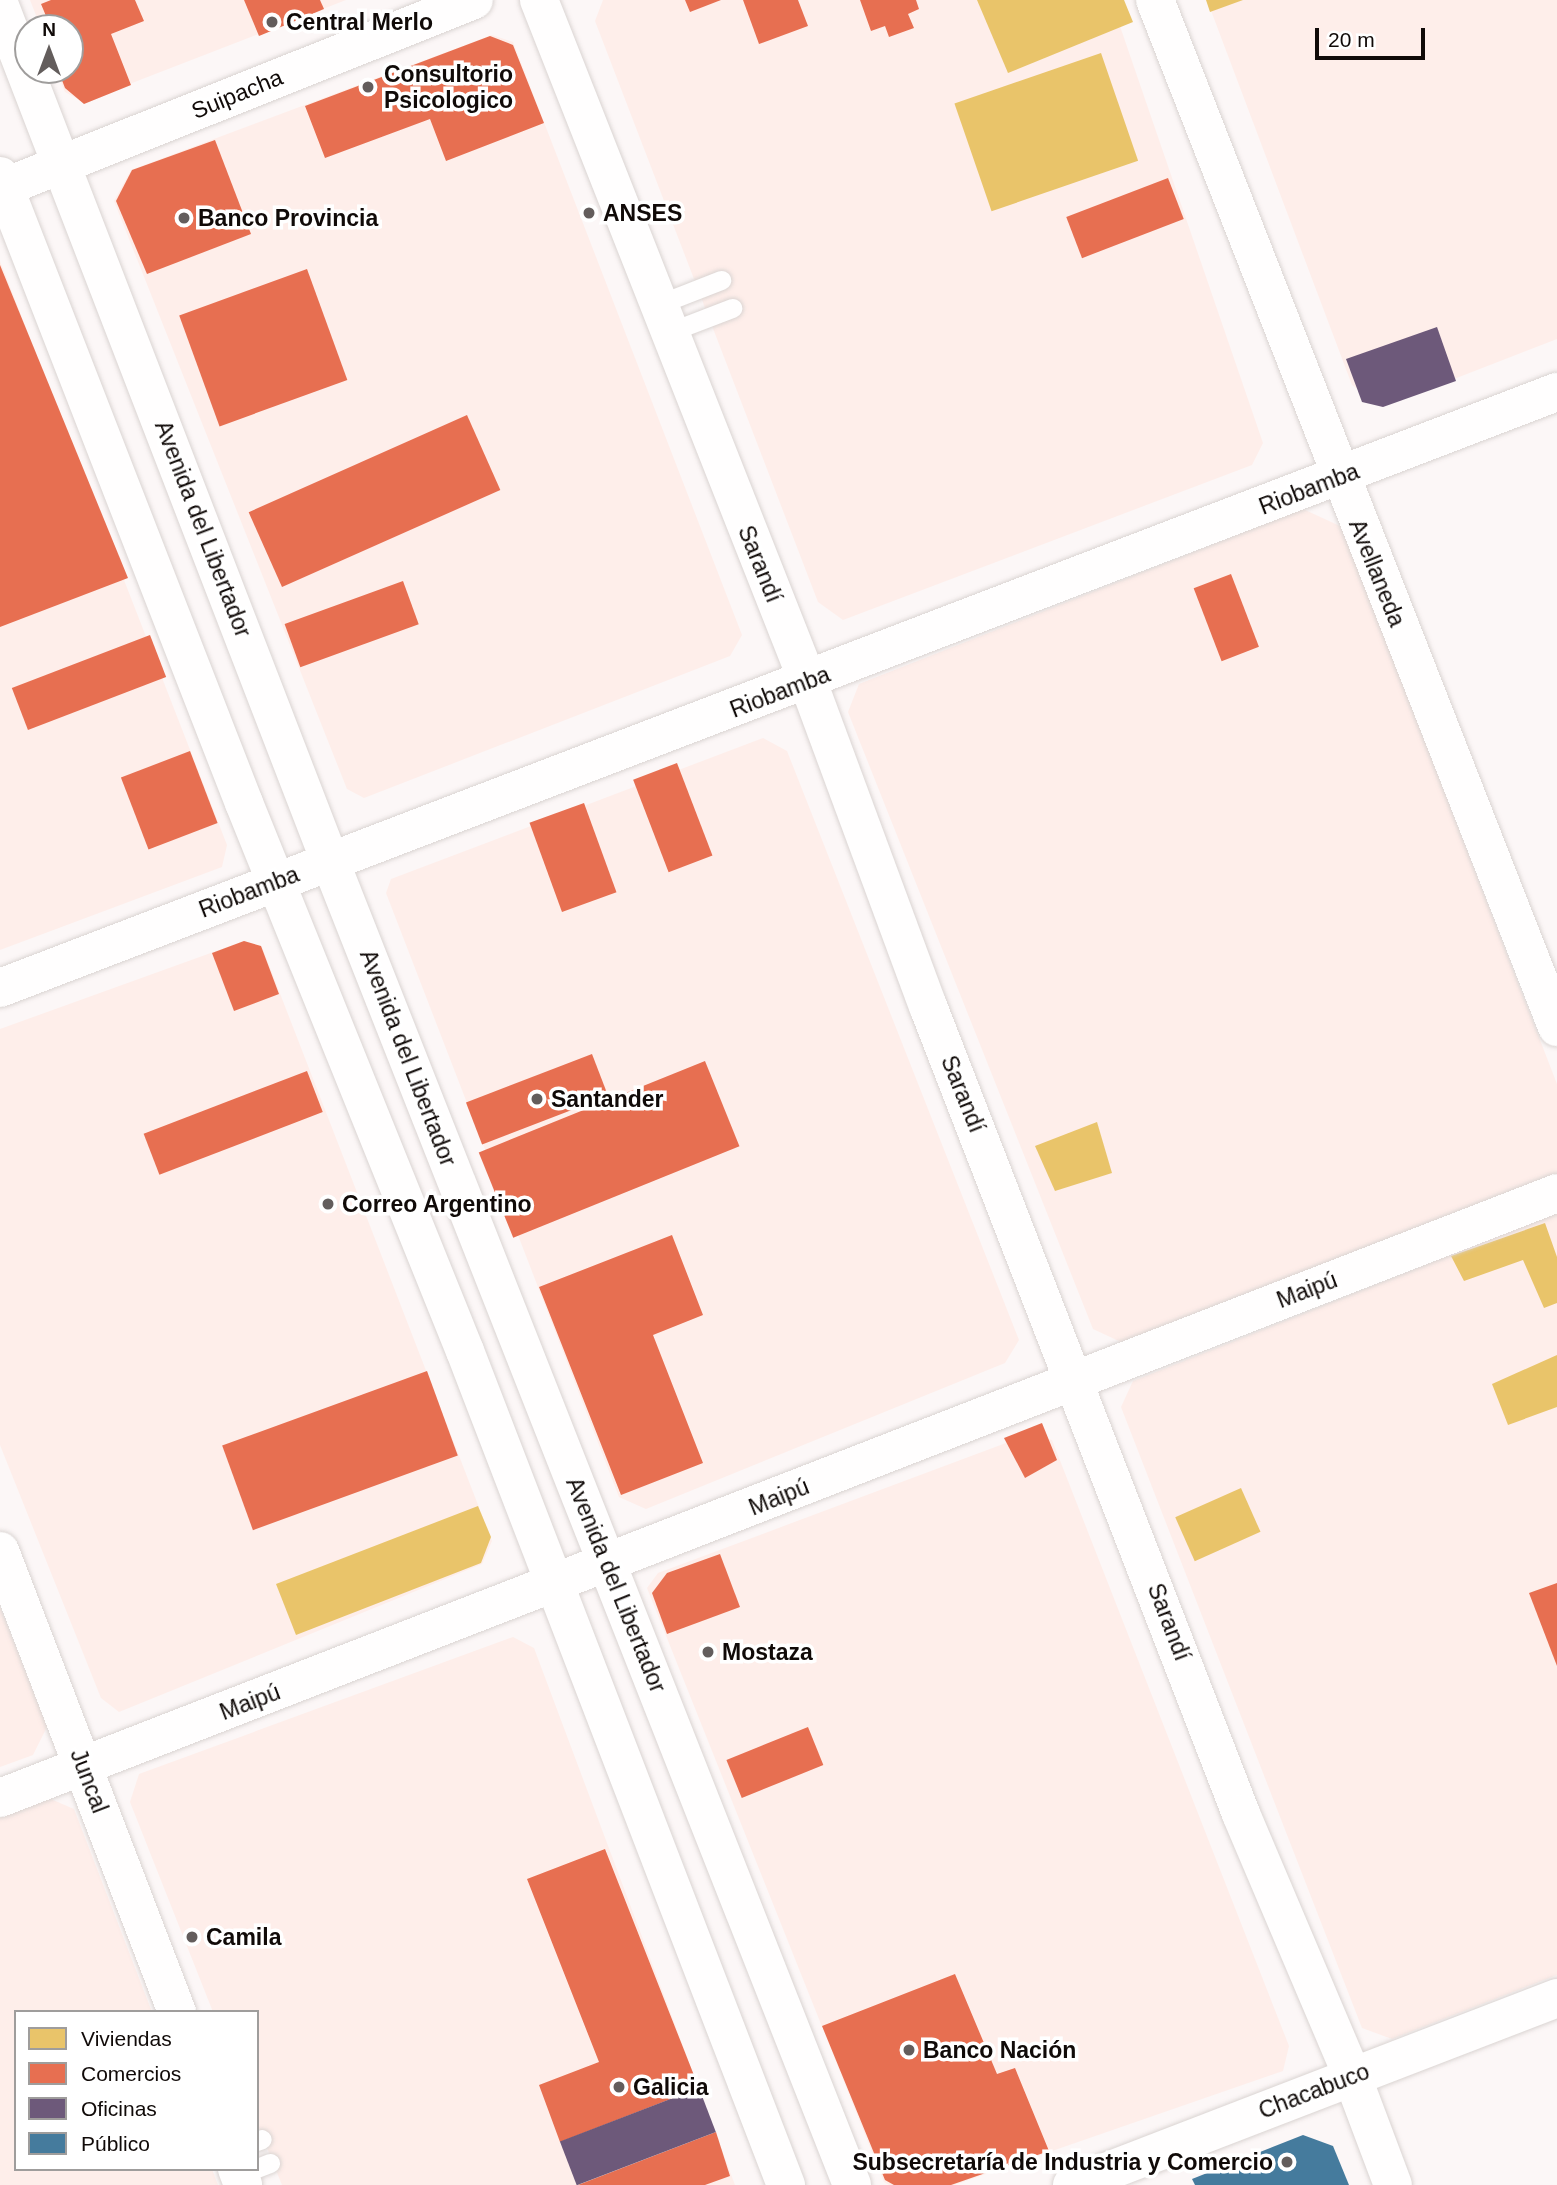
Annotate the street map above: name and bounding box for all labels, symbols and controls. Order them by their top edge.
place label: Central Merlo [286,8,433,36]
north arrow [14,14,84,84]
marker: Central Merlo [264,14,280,30]
scale bar [1319,14,1429,58]
text: N [42,19,56,40]
text: 20 m [1328,28,1375,51]
place label: Consultorio Psicologico [384,60,513,114]
street label: Suipacha [187,63,287,125]
marker: Consultorio Psicologico [358,77,378,97]
place label: ANSES [603,199,682,227]
place label: Banco Provincia [198,204,378,232]
marker: ANSES [581,205,597,221]
marker: Banco Provincia [176,210,192,226]
street label: Avenida del Libertador [149,417,257,641]
street label: Riobamba [1255,457,1363,521]
street label: Avellaneda [1343,515,1411,631]
street label: Sarandí [732,521,788,607]
street label: Riobamba [726,660,834,724]
street label: Riobamba [195,860,303,924]
street label: Avenida del Libertador [354,946,462,1170]
street label: Sarandí [935,1051,991,1137]
place label: Santander [551,1085,663,1113]
marker: Santander [529,1091,545,1107]
place label: Correo Argentino [342,1190,532,1218]
marker: Correo Argentino [320,1196,336,1212]
street label: Maipú [1273,1266,1341,1314]
street label: Maipú [745,1472,813,1522]
street label: Avenida del Libertador [560,1473,672,1697]
street label: Sarandí [1142,1579,1196,1665]
place label: Mostaza [722,1638,813,1666]
marker: Mostaza [700,1644,716,1660]
street label: Maipú [216,1678,284,1726]
street label: Juncal [64,1745,114,1817]
place label: Camila [206,1923,281,1951]
marker: Camila [184,1929,200,1945]
legend [14,2010,259,2171]
text: Viviendas [81,2027,172,2050]
place label: Banco Nación [923,2036,1076,2064]
marker: Banco Nación [901,2042,917,2058]
street label: Chacabuco [1255,2057,1373,2125]
text: Comercios [81,2062,181,2085]
place label: Galicia [633,2073,708,2101]
marker: Galicia [611,2079,627,2095]
text: Oficinas [81,2097,157,2120]
text: Público [81,2132,150,2155]
place label: Subsecretaría de Industria y Comercio [852,2148,1273,2176]
marker: Subsecretaría de Industria y Comercio [1279,2154,1295,2170]

